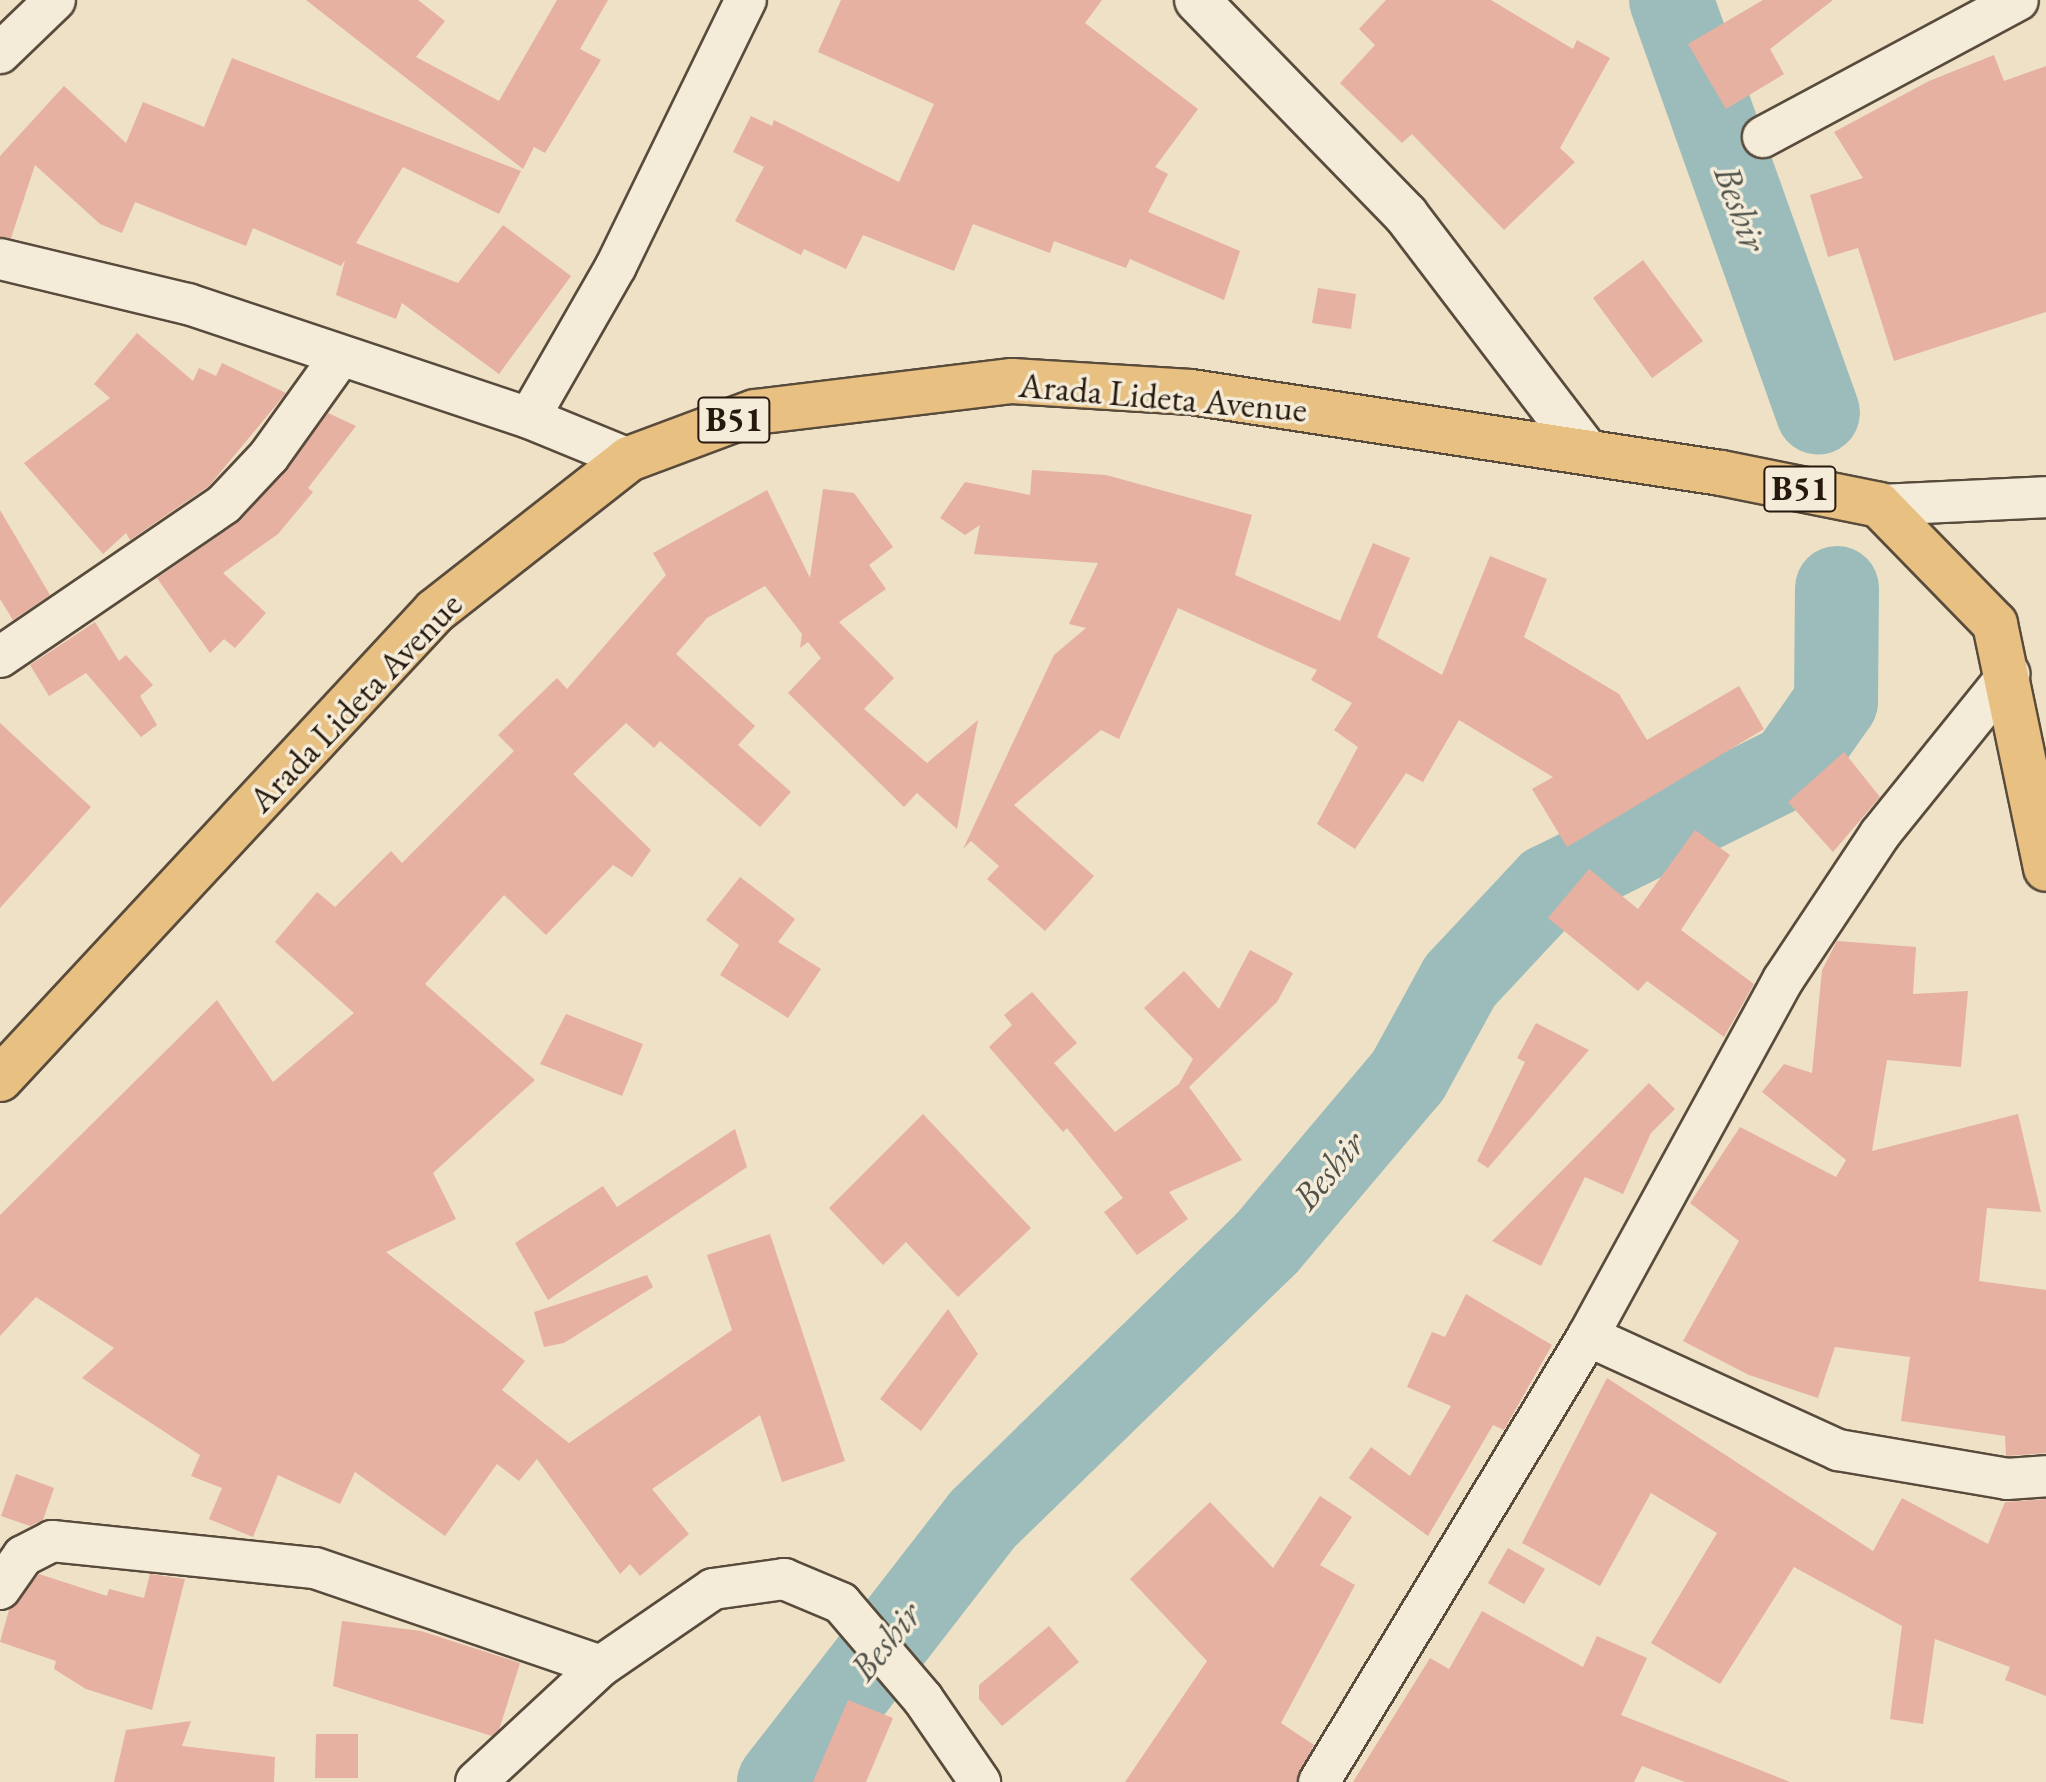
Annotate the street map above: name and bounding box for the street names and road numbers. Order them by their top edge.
street label: Arada Lideta Avenue [1017,363,1309,431]
road number: B51 [696,390,772,450]
road number: B51 [1762,459,1838,519]
street label: Arada Lideta Avenue [239,583,471,821]

